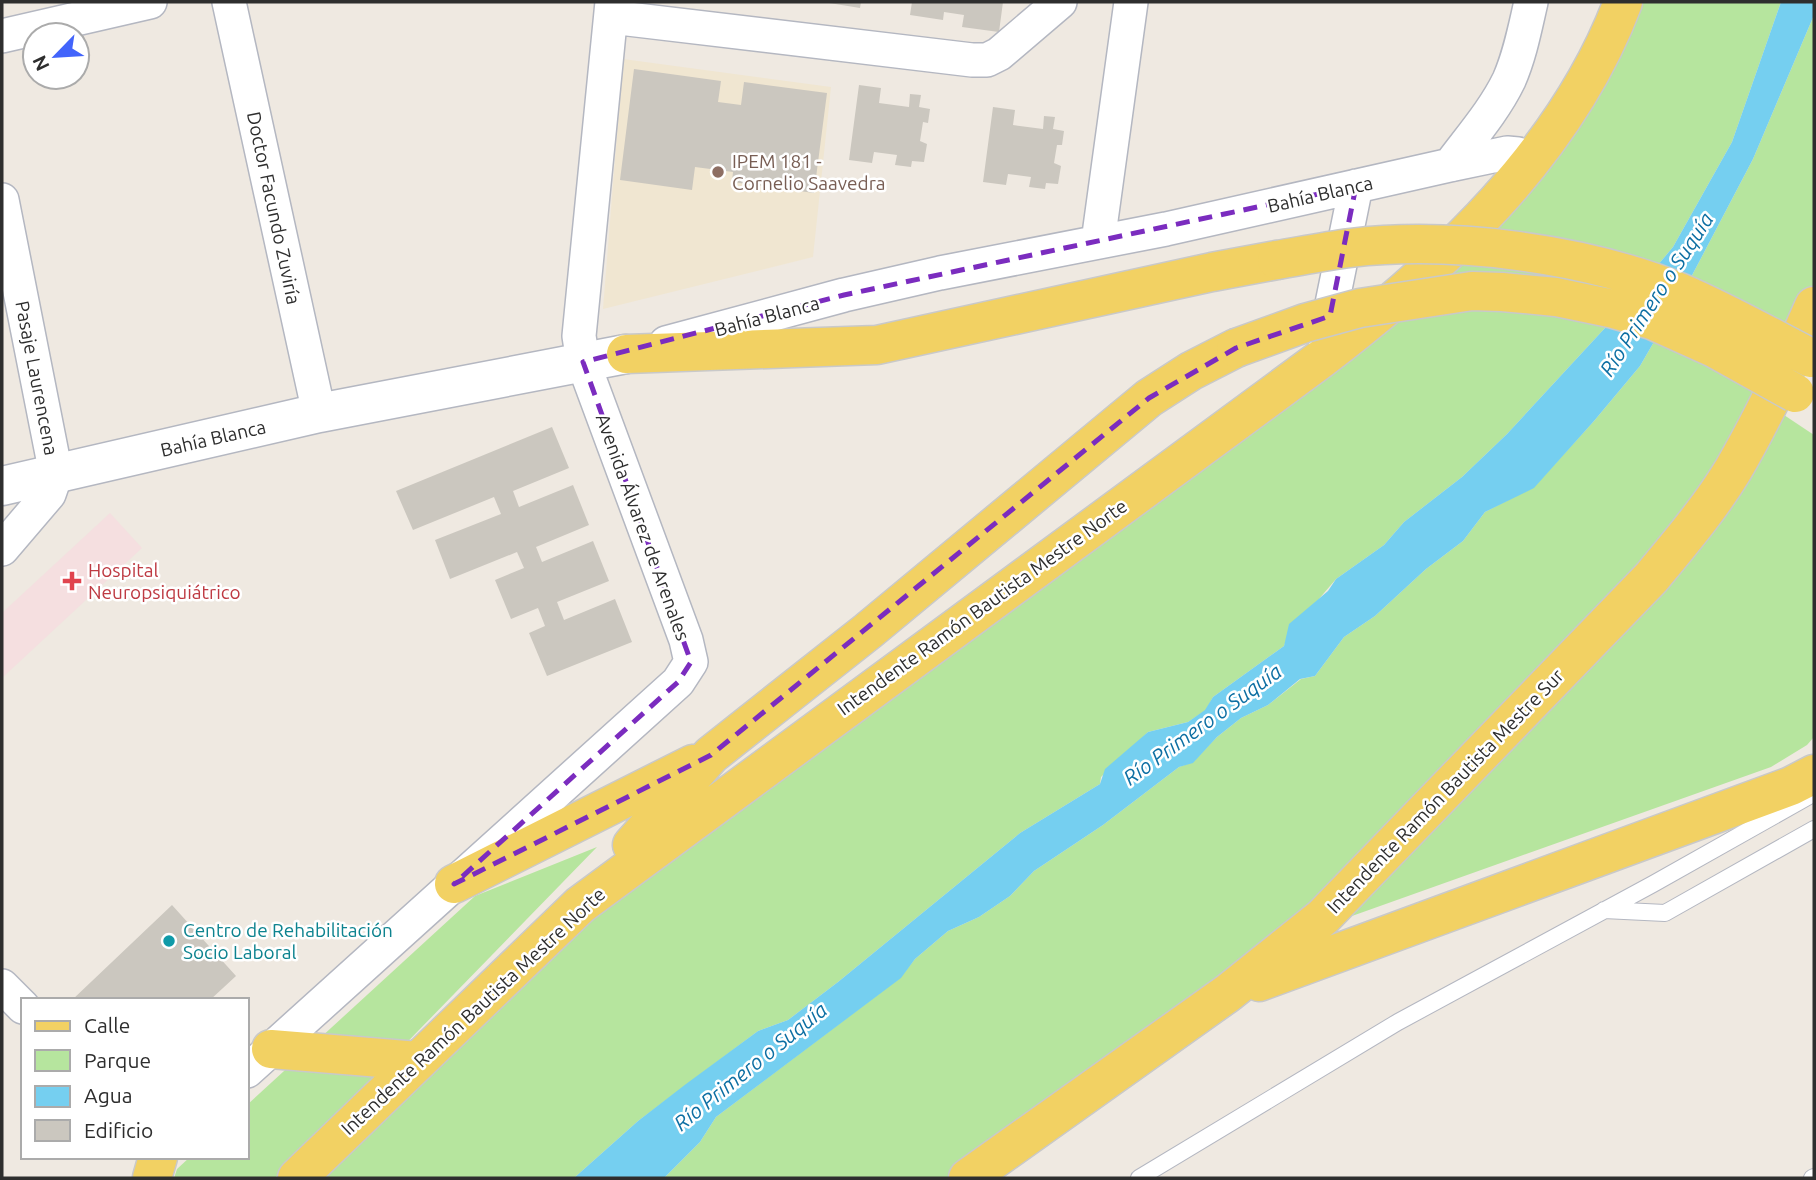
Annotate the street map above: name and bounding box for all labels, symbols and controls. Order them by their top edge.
north arrow [21,21,91,91]
text: N [28,52,54,74]
street label: Doctor Facundo Zuviría [243,110,305,306]
place label: IPEM 181 - Cornelio Saavedra [732,150,886,194]
marker: IPEM 181 - Cornelio Saavedra [710,164,726,180]
street label: Bahía Blanca [1265,171,1375,217]
water label: Río Primero o Suquía [1594,208,1718,380]
street label: Bahía Blanca [712,291,822,341]
street label: Pasaje Laurencena [11,299,63,457]
street label: Avenida Álvarez de Arenales [592,411,694,643]
street label: Bahía Blanca [158,415,268,461]
street label: Intendente Ramón Bautista Mestre Norte [833,494,1131,720]
place label: Hospital Neuropsiquiátrico [88,559,241,603]
marker: Hospital Neuropsiquiátrico [62,571,82,591]
water label: Río Primero o Suquía [1118,659,1286,789]
street label: Intendente Ramón Bautista Mestre Sur [1322,664,1568,918]
street label: Intendente Ramón Bautista Mestre Norte [337,883,609,1139]
place label: Centro de Rehabilitación Socio Laboral [183,919,393,963]
marker: Centro de Rehabilitación Socio Laboral [161,933,177,949]
water label: Río Primero o Suquía [669,997,831,1135]
legend [21,998,248,1159]
text: Calle [84,1013,130,1037]
text: Parque [84,1048,151,1072]
text: Agua [84,1083,133,1107]
text: Edificio [84,1118,153,1142]

